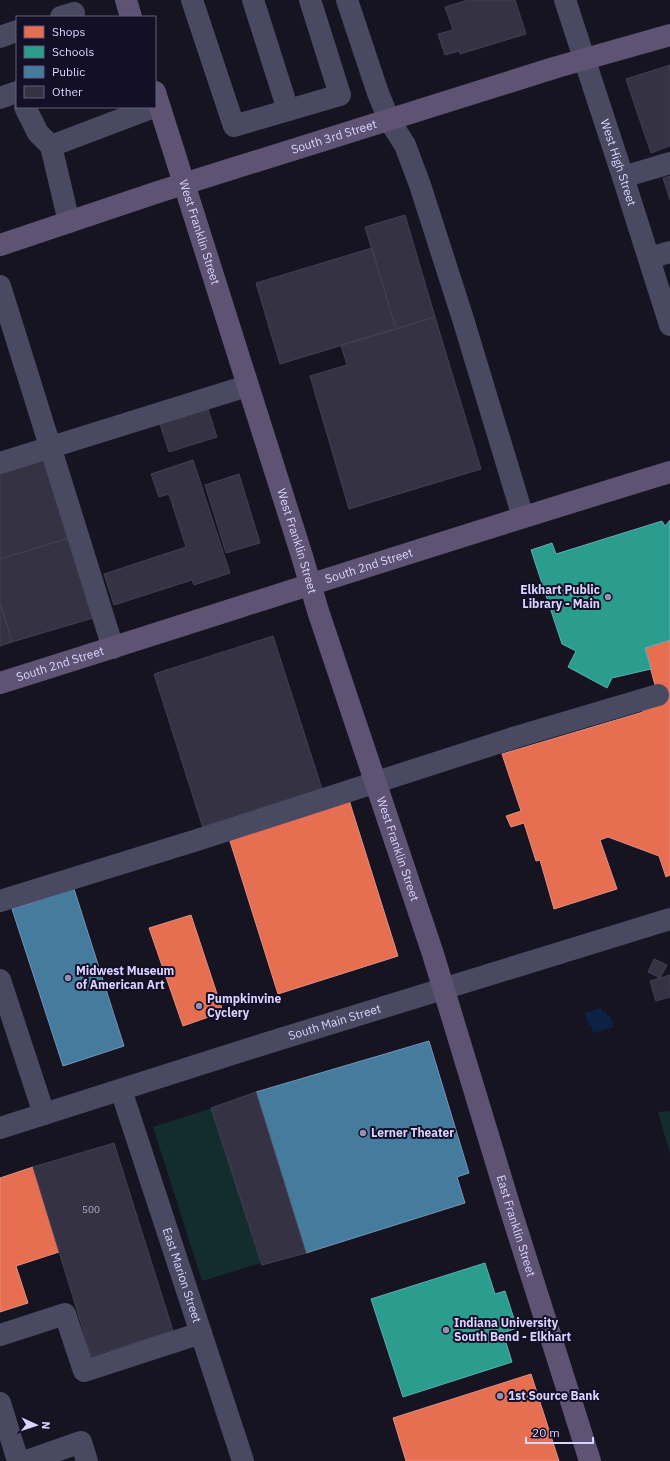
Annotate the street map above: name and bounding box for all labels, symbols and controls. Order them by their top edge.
legend [16,16,156,108]
text: Shops [52,24,85,39]
text: Schools [52,44,95,59]
text: Public [52,64,85,79]
text: Other [52,84,83,99]
street label: South 3rd Street [289,116,378,157]
street label: West High Street [598,117,640,208]
street label: West Franklin Street [176,178,224,286]
street label: West Franklin Street [274,487,321,595]
street label: South 2nd Street [323,544,414,586]
place label: Elkhart Public Library - Main [520,582,600,611]
marker: Elkhart Public Library - Main [603,592,613,602]
street label: South 2nd Street [14,643,106,684]
street label: West Franklin Street [374,795,423,903]
place label: Midwest Museum of American Art [76,963,174,992]
marker: Midwest Museum of American Art [63,973,73,983]
place label: Pumpkinvine Cyclery [207,991,282,1020]
street label: South Main Street [286,1000,383,1043]
marker: Pumpkinvine Cyclery [194,1001,204,1011]
place label: Lerner Theater [371,1125,454,1140]
marker: Lerner Theater [358,1128,368,1138]
street label: East Franklin Street [494,1173,539,1278]
house number: 500 [82,1203,100,1216]
street label: East Marion Street [160,1226,205,1325]
place label: Indiana University South Bend - Elkhart [454,1315,571,1344]
marker: Indiana University South Bend - Elkhart [441,1325,451,1335]
place label: 1st Source Bank [508,1388,599,1403]
marker: 1st Source Bank [495,1391,505,1401]
north arrow [16,1405,56,1445]
scale bar [526,1419,593,1445]
text: N [39,1421,53,1430]
text: 20 m [532,1425,560,1440]

